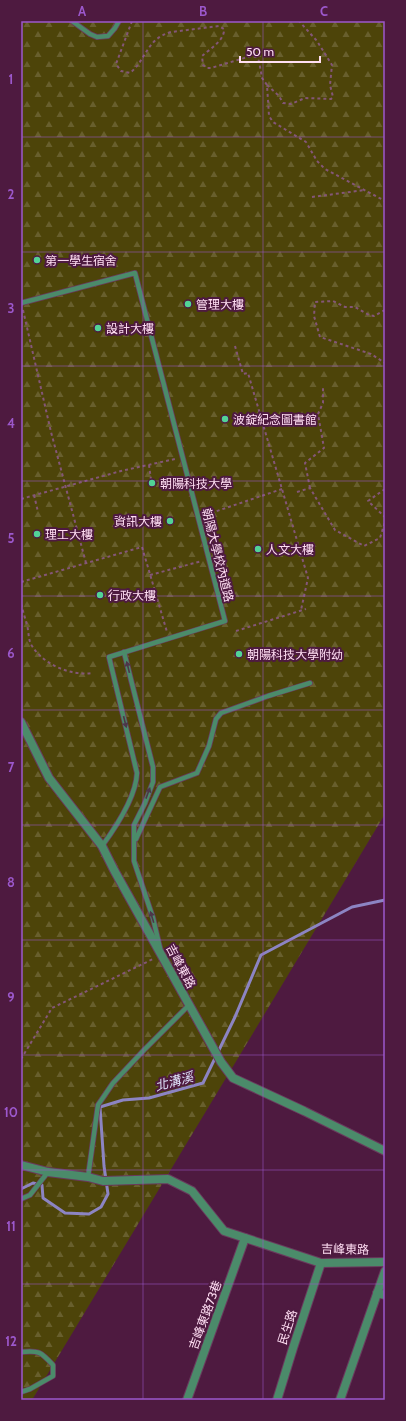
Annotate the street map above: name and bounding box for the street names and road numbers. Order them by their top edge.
street label: 朝陽大學校內道路 [199,507,237,603]
street label: 吉峰東路 [163,941,199,991]
street label: 吉峰東路 [321,1241,369,1257]
street label: 吉峰東路73巷 [186,1278,224,1352]
street label: 民生路 [274,1308,300,1346]

